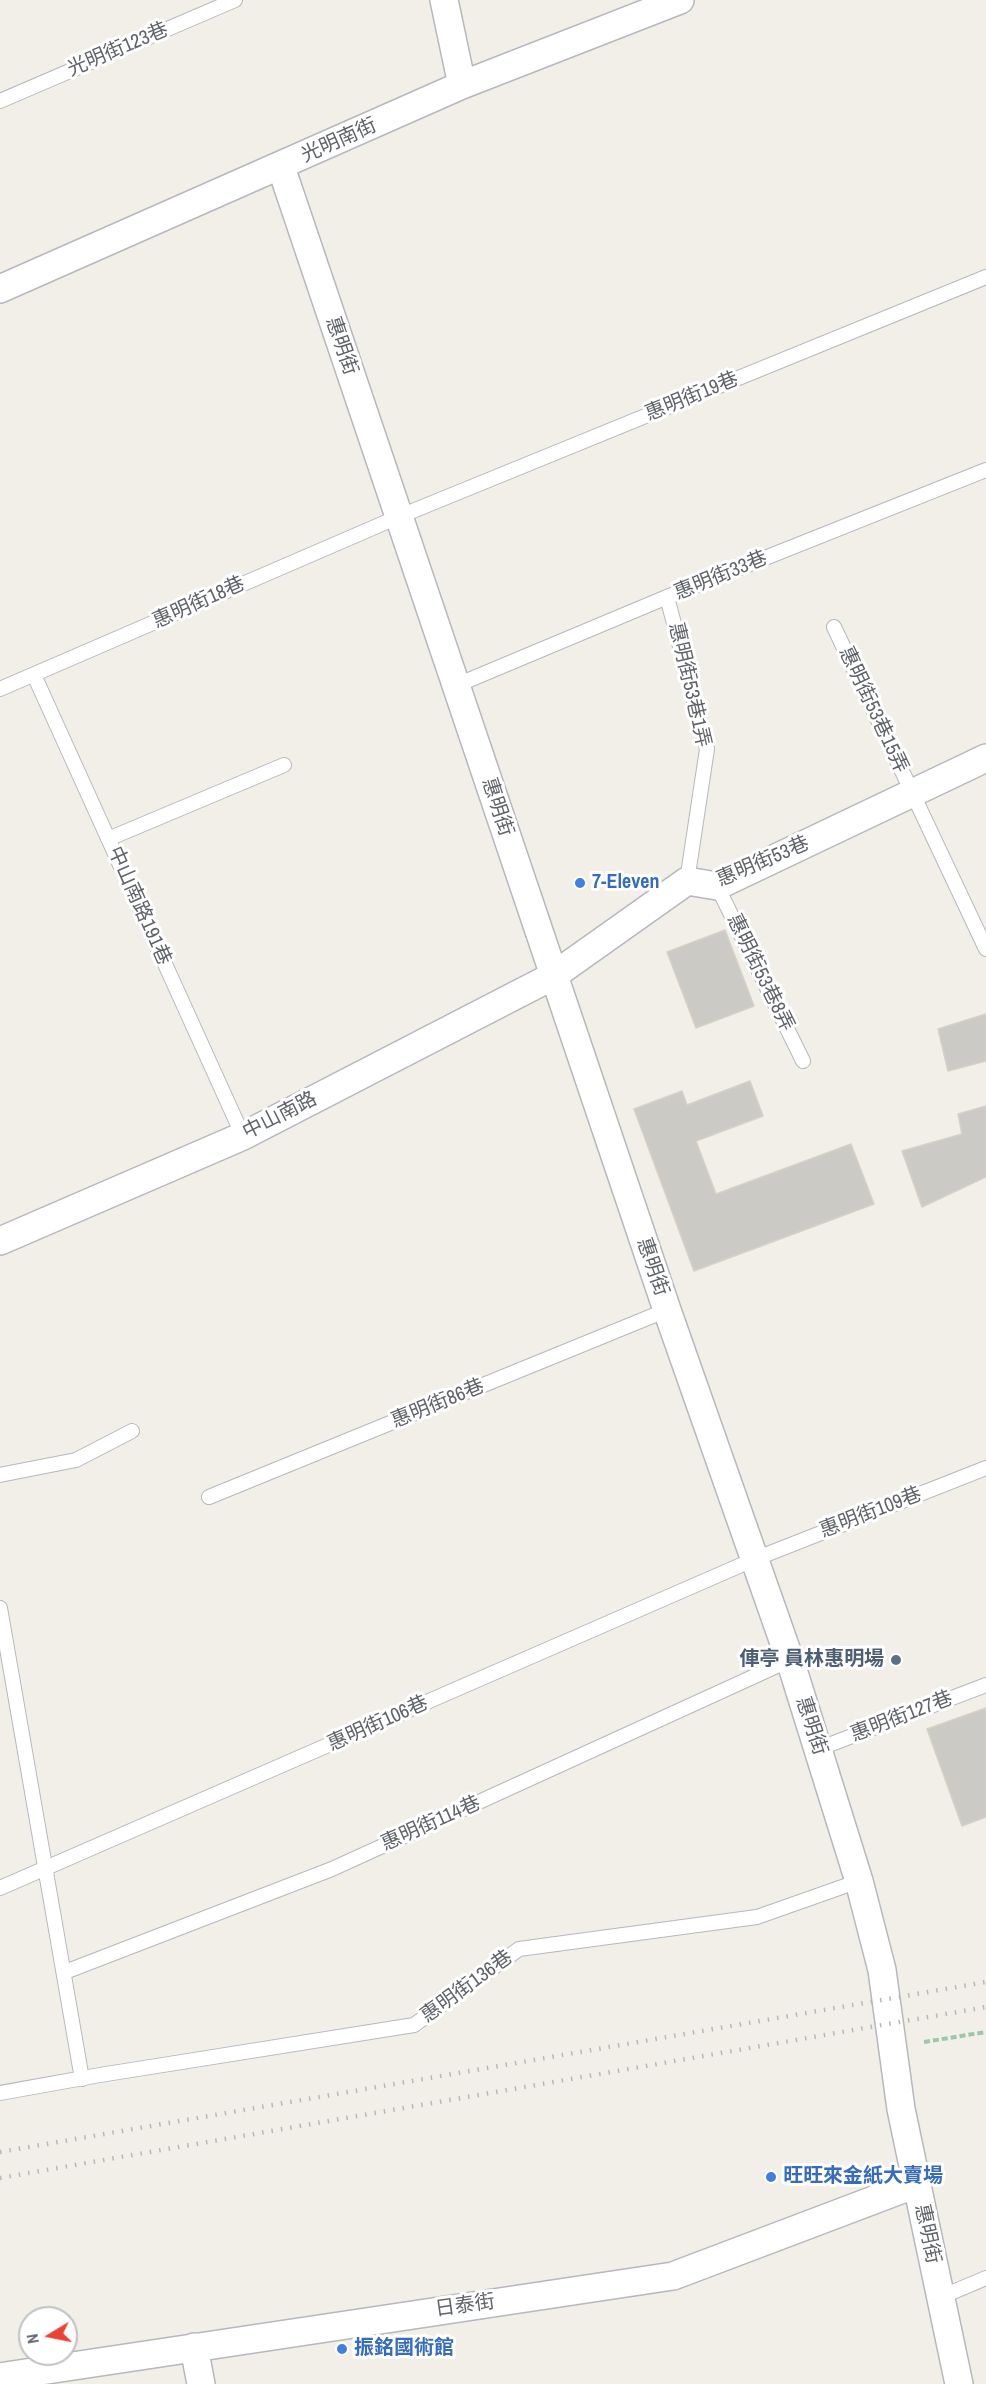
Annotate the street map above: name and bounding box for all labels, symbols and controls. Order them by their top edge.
street label: 光明街123巷 [64,18,172,82]
street label: 光明南街 [298,114,380,168]
street label: 惠明街 [320,314,362,378]
street label: 惠明街19巷 [642,367,742,427]
street label: 惠明街33巷 [671,546,771,606]
street label: 惠明街18巷 [149,572,249,634]
street label: 惠明街53巷1弄 [663,620,715,750]
street label: 惠明街53巷15弄 [833,643,913,777]
street label: 惠明街 [476,775,518,839]
street label: 惠明街53巷 [713,832,813,892]
street label: 中山南路191巷 [102,843,176,969]
place label: 7-Eleven [592,871,659,895]
marker: 7-Eleven [573,876,587,890]
street label: 惠明街53巷8弄 [721,911,799,1035]
street label: 中山南路 [239,1087,321,1145]
street label: 惠明街 [631,1235,673,1299]
street label: 惠明街86巷 [388,1374,488,1434]
street label: 惠明街109巷 [817,1483,925,1543]
place label: 俥亭 員林惠明場 [739,1648,884,1672]
marker: 俥亭 員林惠明場 [889,1653,903,1667]
street label: 惠明街127巷 [848,1687,956,1747]
street label: 惠明街106巷 [324,1691,432,1757]
street label: 惠明街 [790,1694,832,1758]
street label: 惠明街114巷 [378,1791,484,1857]
street label: 惠明街136巷 [417,1946,517,2028]
place label: 旺旺來金紙大賣場 [783,2165,943,2189]
marker: 旺旺來金紙大賣場 [764,2170,778,2184]
street label: 惠明街 [909,2202,945,2266]
street label: 日泰街 [434,2290,496,2322]
north arrow [18,2306,78,2366]
text: N [21,2332,44,2345]
place label: 振銘國術館 [354,2337,454,2361]
marker: 振銘國術館 [335,2342,349,2356]

